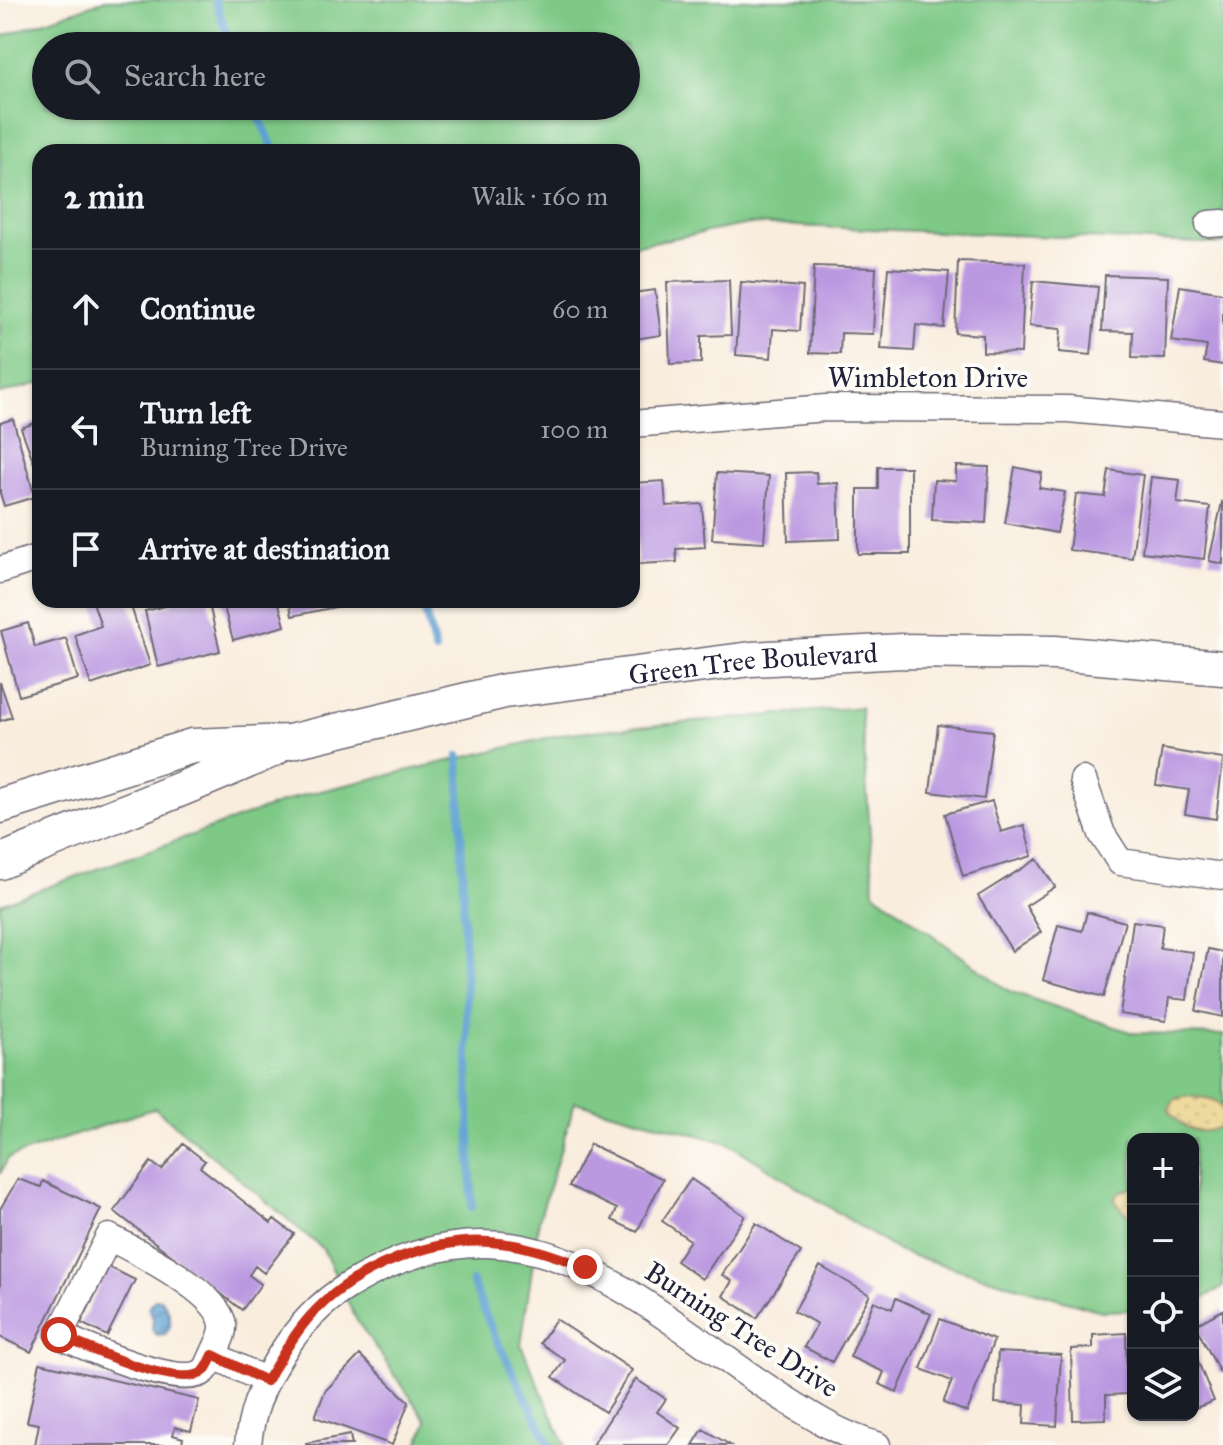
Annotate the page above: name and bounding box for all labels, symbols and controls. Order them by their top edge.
search box [32,32,640,120]
icon: search [60,54,104,98]
text: Search here [124,58,266,94]
text: 2 min [64,176,144,217]
text: Walk · 160 m [472,180,608,212]
icon: ahead [64,287,108,331]
text: Continue [140,291,255,327]
text: 60 m [552,293,608,325]
street label: Wimbleton Drive [828,360,1028,395]
text: Turn left [140,395,251,431]
icon: left [64,407,108,451]
text: 100 m [540,413,608,445]
text: Burning Tree Drive [140,431,348,463]
icon: arrive [64,527,108,571]
text: Arrive at destination [140,531,390,567]
street label: Green Tree Boulevard [627,635,879,693]
map controls [1127,1133,1199,1421]
button: + [1127,1133,1199,1205]
button: − [1127,1205,1199,1277]
route end [567,1249,603,1285]
street label: Burning Tree Drive [638,1254,845,1405]
button: locate [1127,1277,1199,1349]
route start [41,1317,77,1353]
button: layers [1127,1349,1199,1421]

